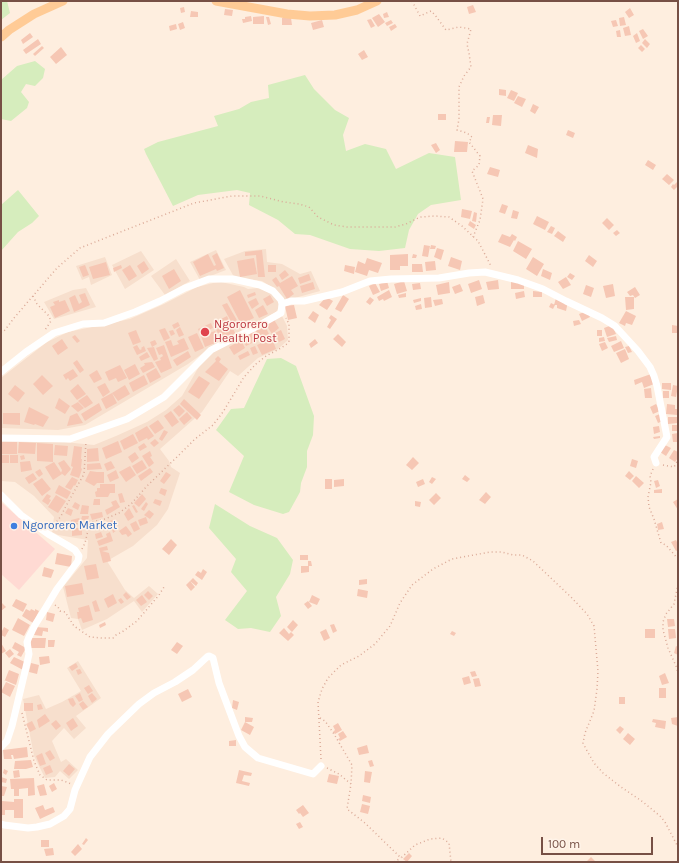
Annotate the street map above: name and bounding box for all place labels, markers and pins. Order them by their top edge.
place label: Ngororero Health Post [214,318,277,346]
marker: Ngororero Health Post [199,326,211,338]
place label: Ngororero Market [22,519,117,533]
marker: Ngororero Market [9,521,19,531]

